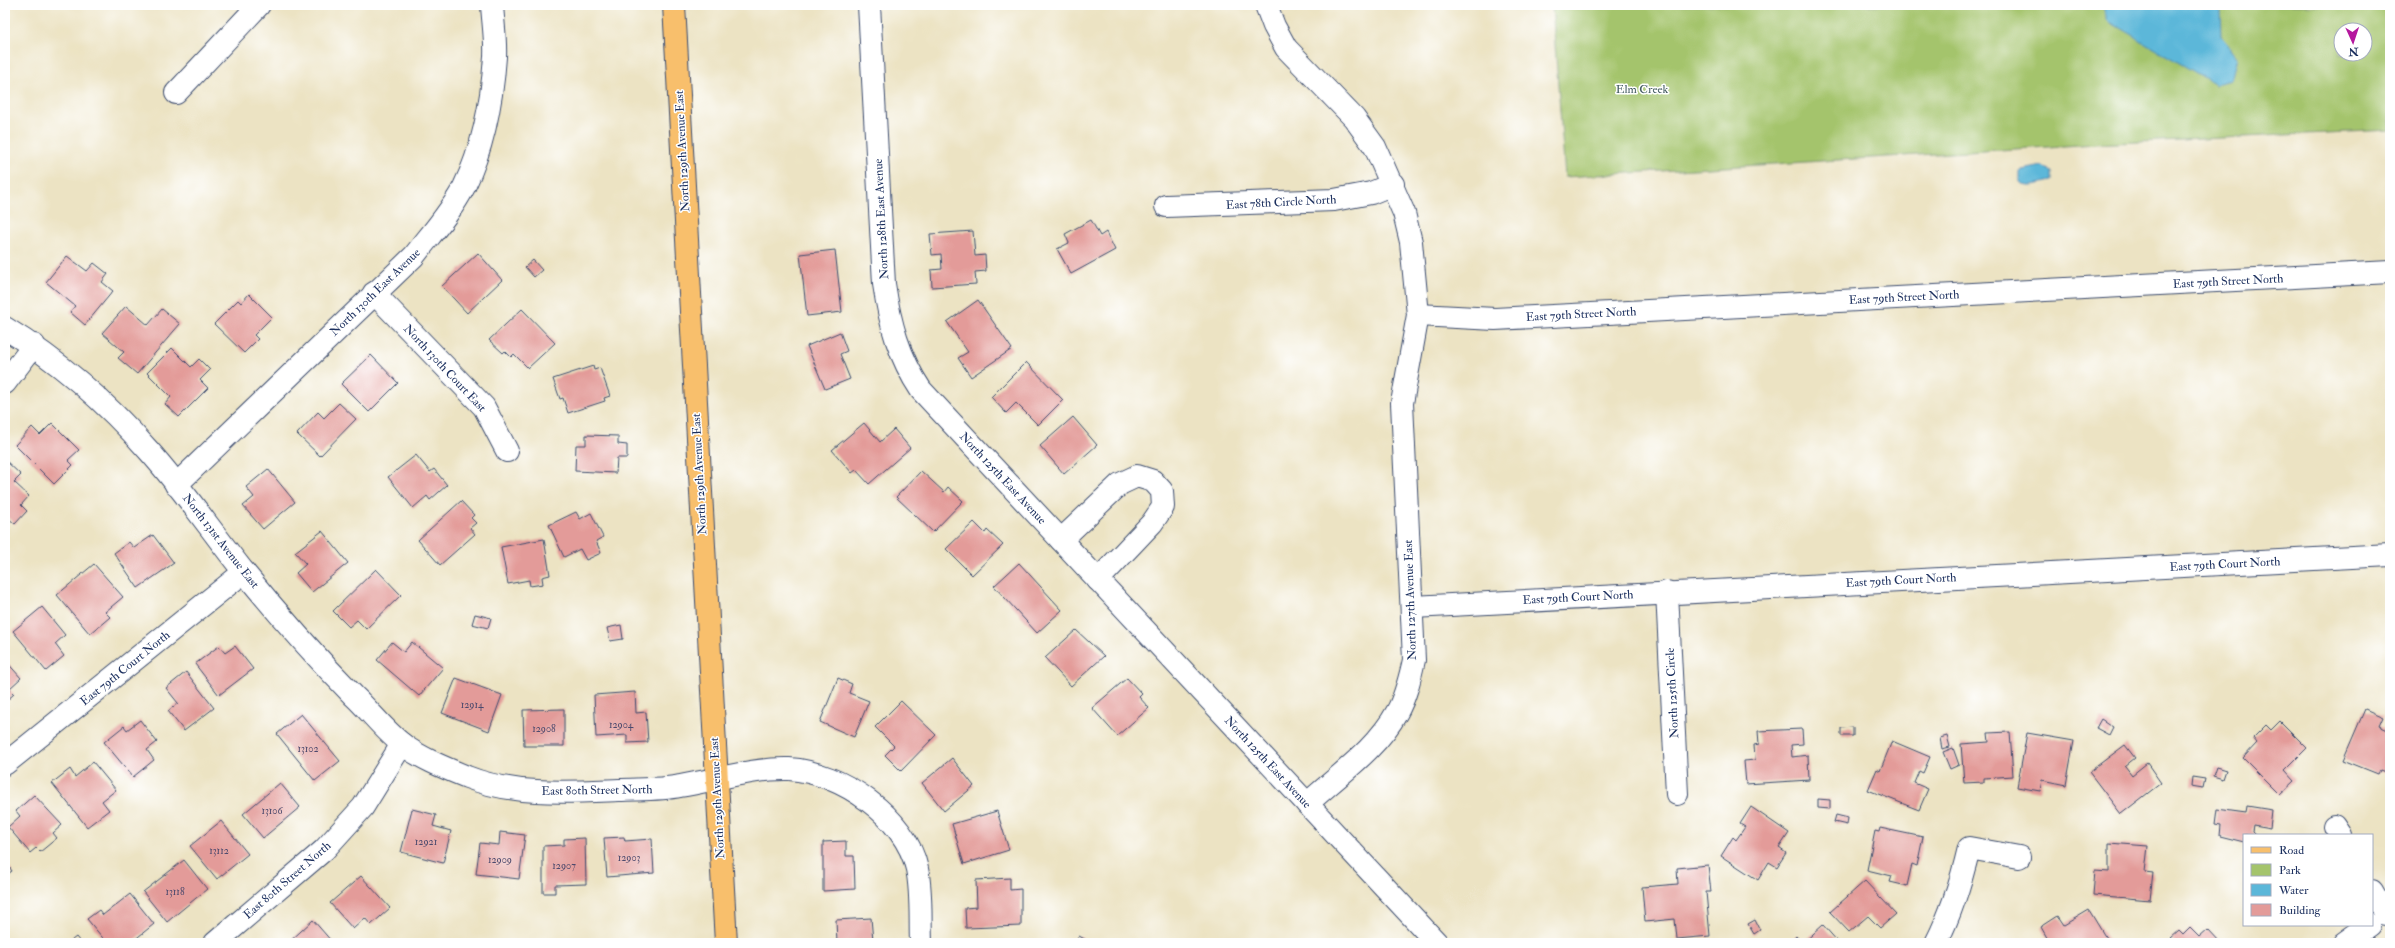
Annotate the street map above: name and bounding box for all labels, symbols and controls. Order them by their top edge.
north arrow [2333,22,2373,62]
text: N [2347,45,2360,58]
park label: Elm Creek [1616,82,1668,97]
street label: North 129th Avenue East [672,90,693,212]
street label: North 128th East Avenue [871,158,892,280]
street label: East 78th Circle North [1225,192,1337,213]
street label: North 130th East Avenue [327,245,424,339]
street label: East 79th Street North [2172,271,2284,292]
street label: East 79th Street North [1848,287,1960,308]
street label: East 79th Street North [1525,304,1637,325]
street label: North 130th Court East [400,321,489,415]
street label: North 129th Avenue East [689,413,710,535]
street label: North 125th East Avenue [956,429,1049,528]
street label: North 131st Avenue East [179,491,262,592]
street label: North 127th Avenue East [1401,539,1420,661]
street label: East 79th Court North [2169,554,2282,575]
street label: East 79th Court North [1845,570,1958,591]
street label: East 79th Court North [1522,587,1635,608]
street label: East 79th Court North [77,627,174,709]
street label: North 125th Circle [1663,647,1682,739]
house number: 12914 [461,699,484,711]
street label: North 125th East Avenue [1221,713,1314,812]
house number: 12904 [609,719,634,731]
house number: 12908 [532,723,556,735]
street label: North 129th Avenue East [707,737,728,859]
house number: 13102 [297,743,319,755]
street label: East 80th Street North [541,782,653,799]
house number: 13106 [261,805,283,817]
legend [2243,834,2373,926]
house number: 12921 [415,836,438,848]
street label: East 80th Street North [241,838,335,922]
text: Road [2279,843,2304,858]
house number: 13112 [209,845,229,857]
house number: 12903 [618,852,641,864]
house number: 12909 [488,854,512,866]
house number: 12907 [552,860,576,872]
text: Park [2279,863,2301,878]
text: Water [2278,883,2309,898]
house number: 13118 [165,886,185,898]
text: Building [2279,903,2322,918]

